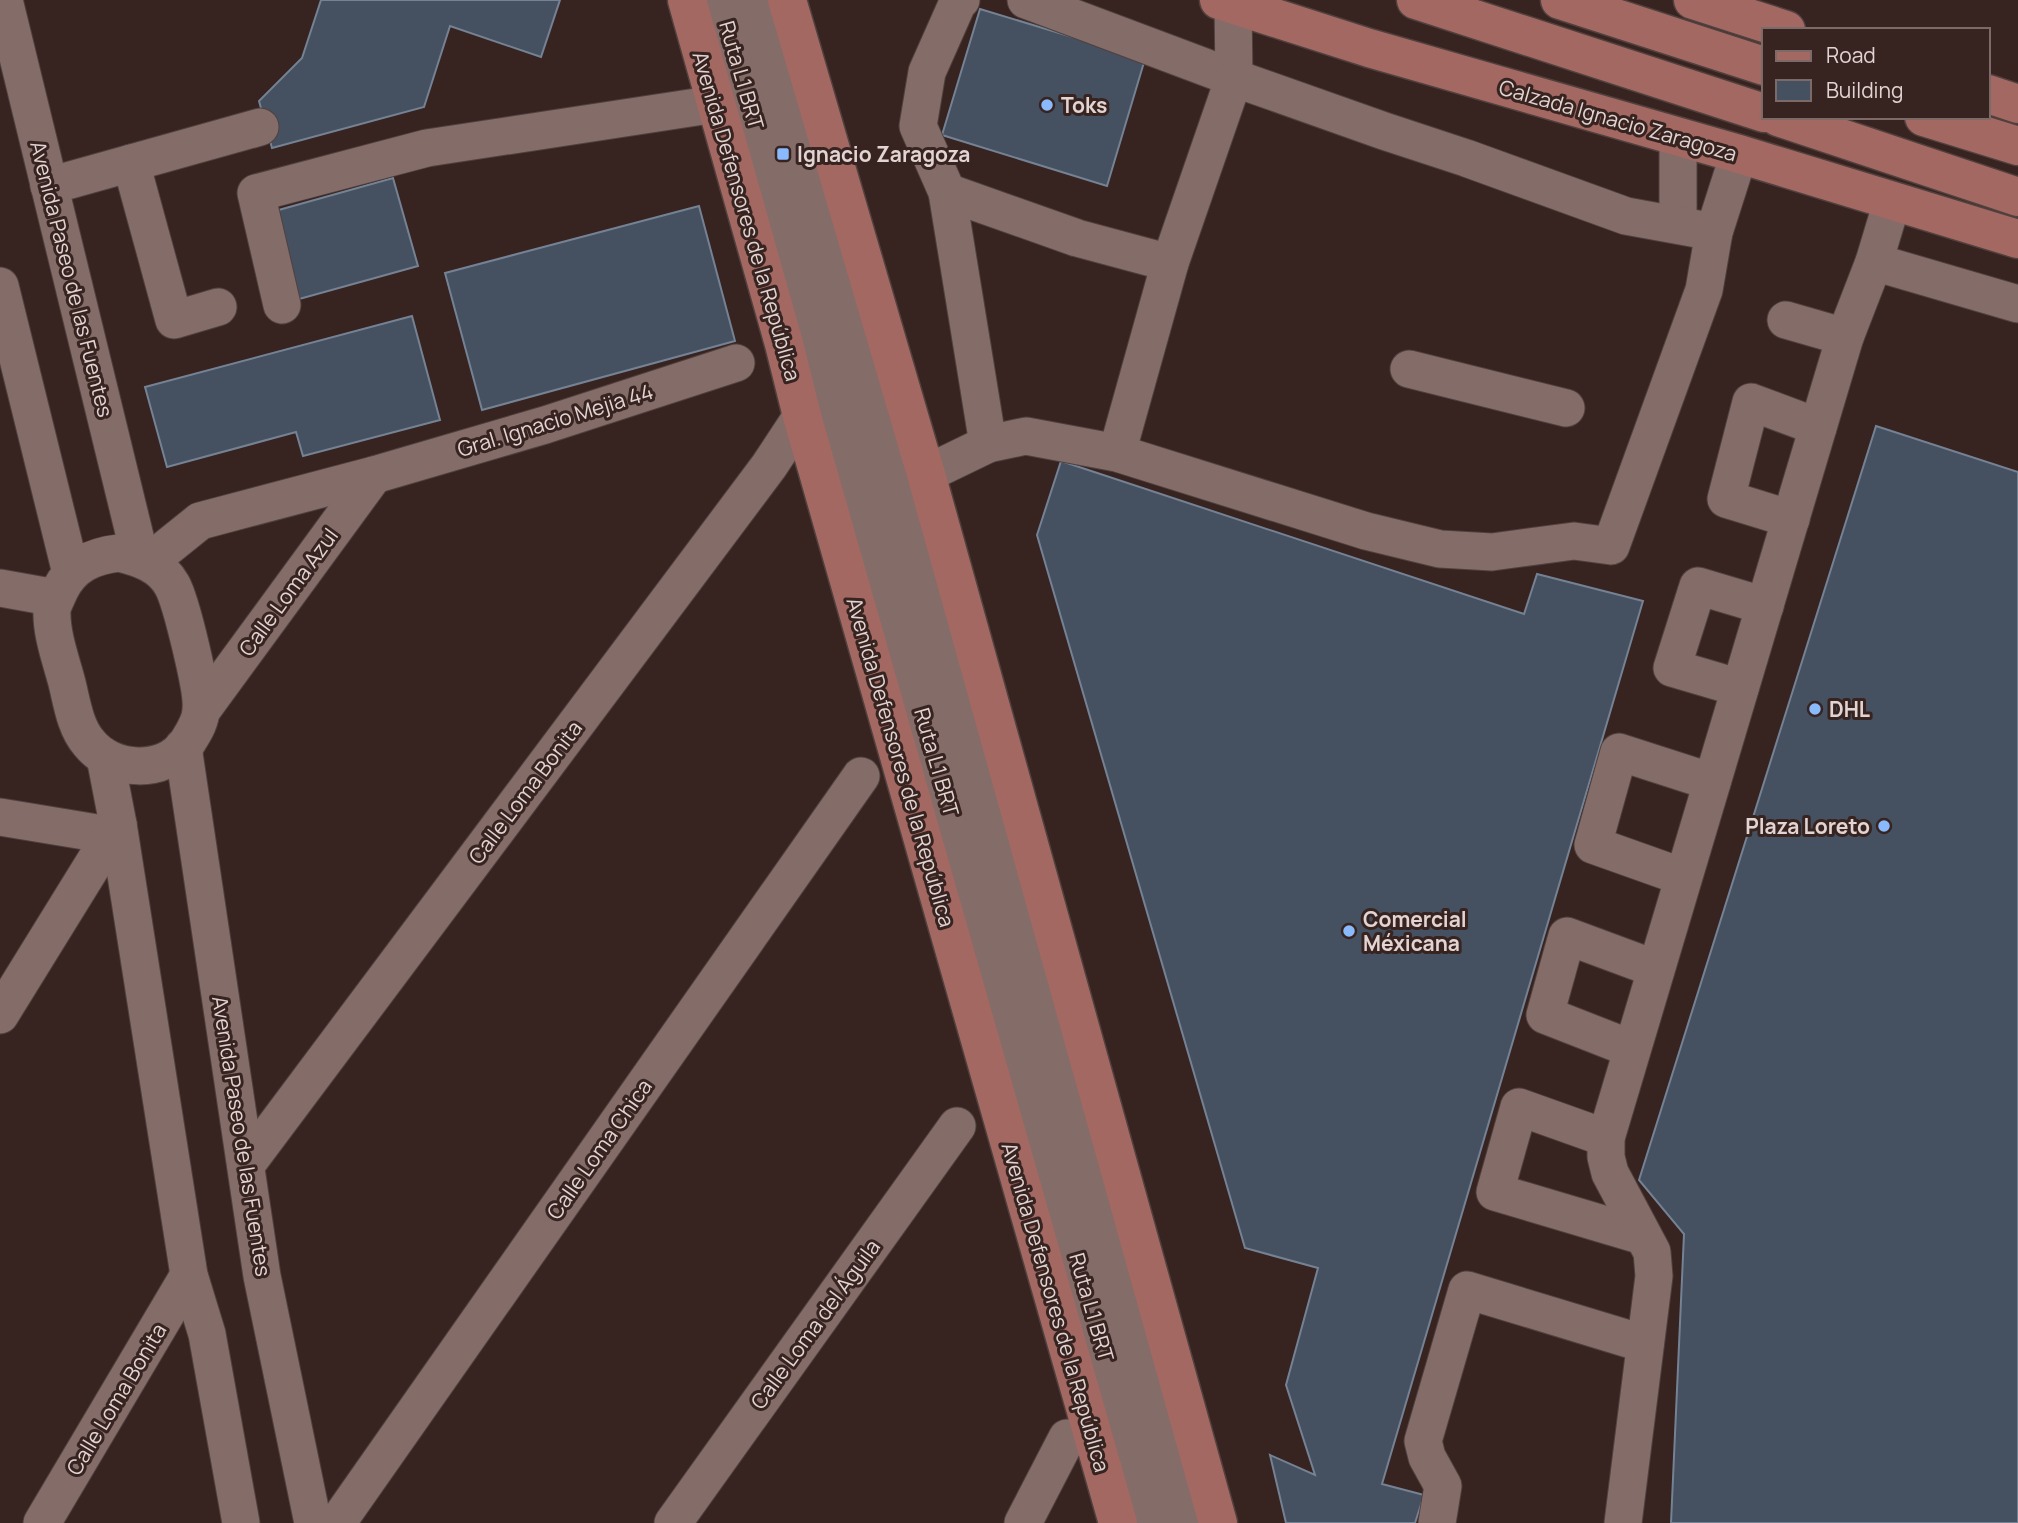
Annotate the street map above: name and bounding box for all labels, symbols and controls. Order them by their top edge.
street label: Ruta L1 BRT [713,17,771,133]
legend [1762,28,1990,119]
text: Road [1826,41,1876,69]
street label: Avenida Defensores de la República [686,48,808,384]
street label: Calzada Ignacio Zaragoza [1496,73,1740,167]
text: Building [1826,76,1903,104]
place label: Toks [1061,91,1108,119]
marker: Toks [1039,97,1055,113]
street label: Avenida Paseo de las Fuentes [24,138,120,420]
place label: Ignacio Zaragoza [797,140,970,168]
marker: Ignacio Zaragoza [775,146,791,162]
street label: Gral. Ignacio Mejia 44 [454,377,656,463]
street label: Calle Loma Azul [232,522,344,662]
street label: Avenida Defensores de la República [840,594,962,930]
place label: DHL [1829,695,1870,723]
marker: DHL [1807,701,1823,717]
street label: Ruta L1 BRT [908,704,966,820]
street label: Calle Loma Bonita [462,715,588,869]
place label: Plaza Loreto [1745,812,1870,840]
marker: Plaza Loreto [1876,818,1892,834]
place label: Comercial Méxicana [1363,905,1467,957]
marker: Comercial Méxicana [1341,923,1357,939]
street label: Avenida Paseo de las Fuentes [206,994,278,1278]
street label: Calle Loma Chica [540,1073,658,1225]
street label: Avenida Defensores de la República [995,1139,1117,1475]
street label: Calle Loma del Águila [744,1234,886,1414]
street label: Ruta L1 BRT [1063,1249,1121,1365]
street label: Calle Loma Bonita [60,1318,172,1480]

